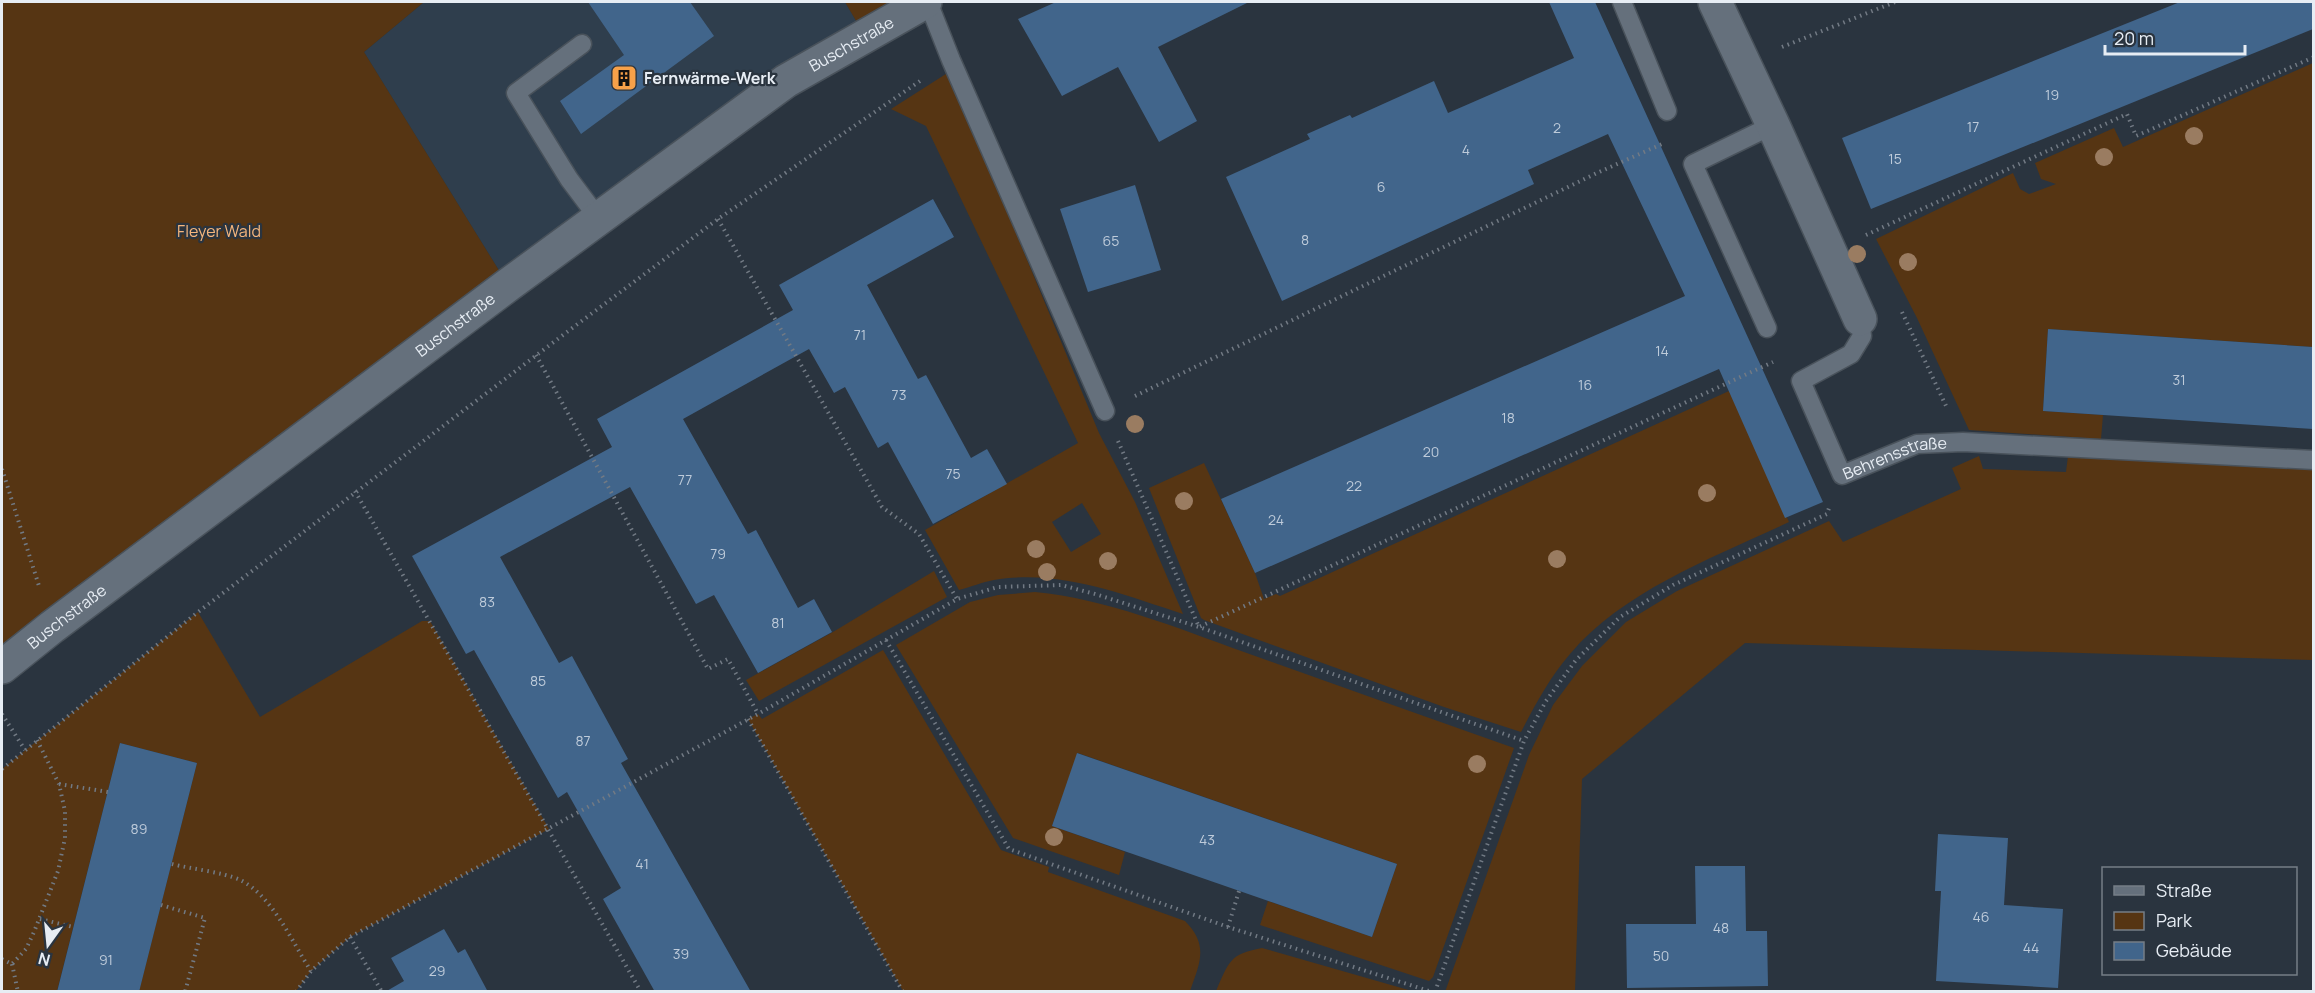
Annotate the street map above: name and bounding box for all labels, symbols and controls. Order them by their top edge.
street label: Buschstraße [805,11,898,77]
scale bar [2105,18,2244,56]
text: 20 m [2114,26,2154,50]
building icon: Fernwärme-Werk [609,63,639,93]
place label: Fernwärme-Werk [644,67,776,89]
house number: 19 [2045,85,2059,104]
house number: 17 [1967,117,1979,136]
house number: 2 [1553,118,1561,137]
house number: 4 [1462,140,1470,159]
house number: 15 [1888,149,1902,168]
house number: 6 [1377,177,1385,196]
park label: Fleyer Wald [177,220,261,242]
house number: 8 [1301,230,1309,249]
house number: 65 [1103,231,1119,250]
street label: Buschstraße [411,288,499,362]
house number: 71 [854,325,866,344]
house number: 14 [1655,341,1669,360]
house number: 31 [2172,370,2186,389]
house number: 16 [1578,375,1592,394]
house number: 73 [892,385,906,404]
house number: 18 [1501,408,1515,427]
street label: Behrensstraße [1839,432,1947,485]
house number: 20 [1423,442,1439,461]
house number: 75 [945,464,961,483]
house number: 77 [678,470,692,489]
house number: 22 [1346,476,1362,495]
house number: 24 [1268,510,1284,529]
house number: 79 [710,544,726,563]
street label: Buschstraße [22,579,111,654]
house number: 83 [479,592,495,611]
house number: 81 [771,613,785,632]
house number: 85 [530,671,546,690]
house number: 87 [575,731,591,750]
house number: 89 [131,819,147,838]
house number: 43 [1199,830,1215,849]
house number: 41 [635,854,649,873]
legend [2102,867,2297,975]
text: Straße [2156,878,2212,902]
house number: 46 [1973,907,1989,926]
text: Park [2156,908,2193,932]
north arrow [18,915,78,975]
house number: 48 [1713,918,1729,937]
house number: 44 [2023,938,2039,957]
text: Gebäude [2156,938,2232,962]
house number: 39 [673,944,689,963]
house number: 50 [1653,946,1669,965]
text: N [36,947,53,972]
house number: 91 [99,950,113,969]
house number: 29 [429,961,445,980]

